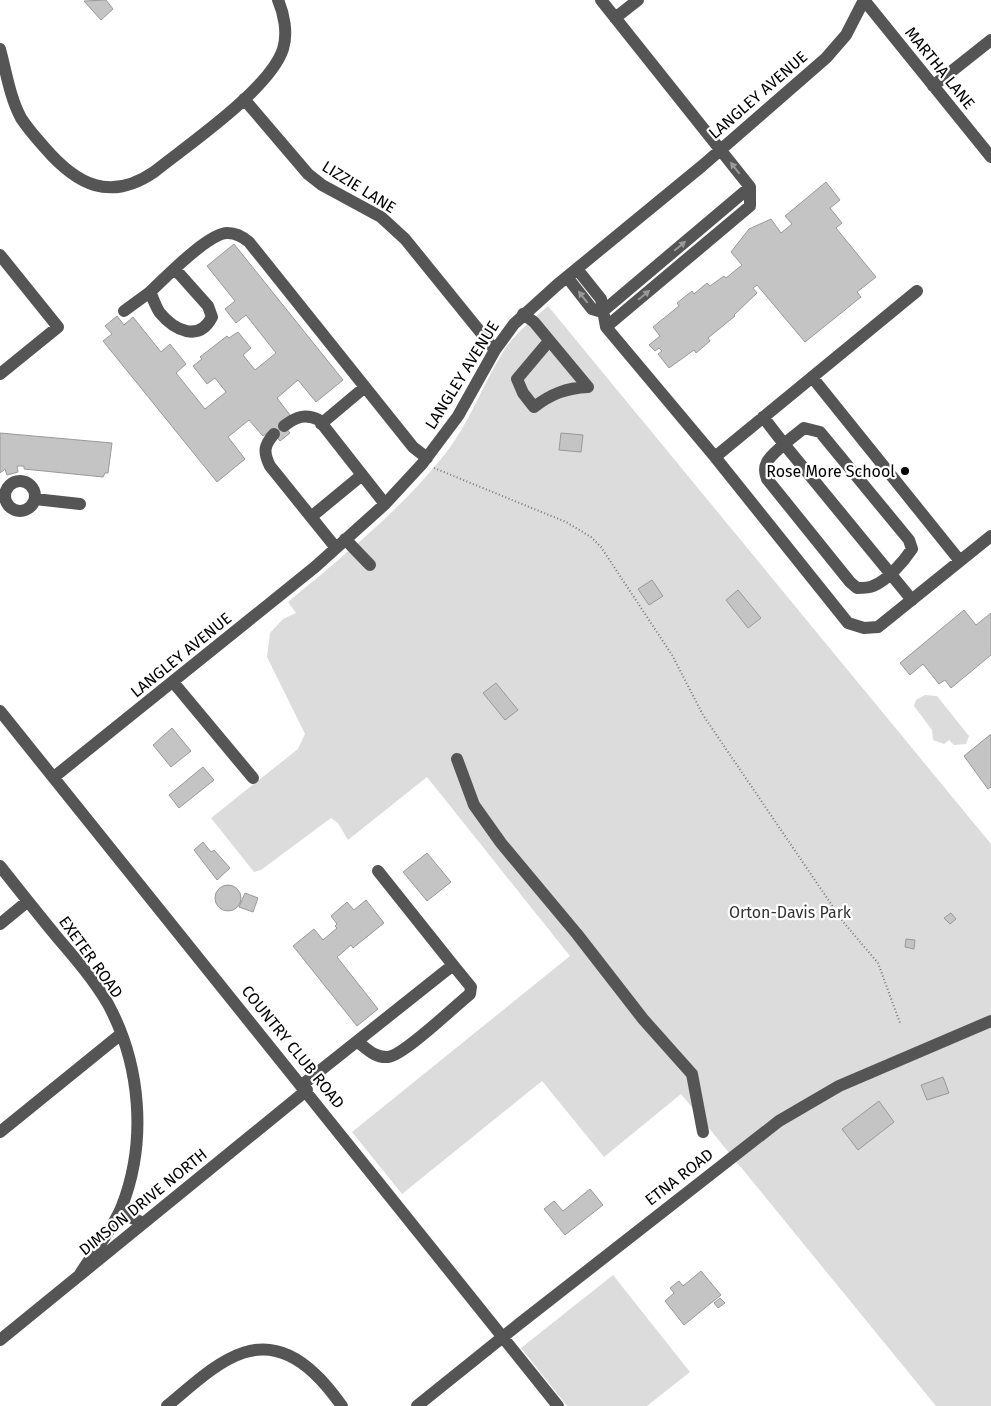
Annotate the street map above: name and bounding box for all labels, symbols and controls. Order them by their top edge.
street label: MARTHA LANE [901,23,979,113]
street label: LANGLEY AVENUE [705,47,811,143]
street label: LIZZIE LANE [319,157,399,217]
one-way arrow [730,162,741,175]
one-way arrow [673,241,686,252]
one-way arrow [578,290,588,304]
one-way arrow [637,290,650,301]
street label: LANGLEY AVENUE [421,317,503,433]
place label: Rose More School [766,462,895,481]
marker: Rose More School [899,465,911,477]
street label: LANGLEY AVENUE [127,609,235,701]
park label: Orton-Davis Park [729,903,852,922]
street label: EXETER ROAD [55,912,127,1002]
street label: COUNTRY CLUB ROAD [238,982,348,1112]
street label: DIMSON DRIVE NORTH [75,1145,211,1259]
street label: ETNA ROAD [641,1145,717,1209]

